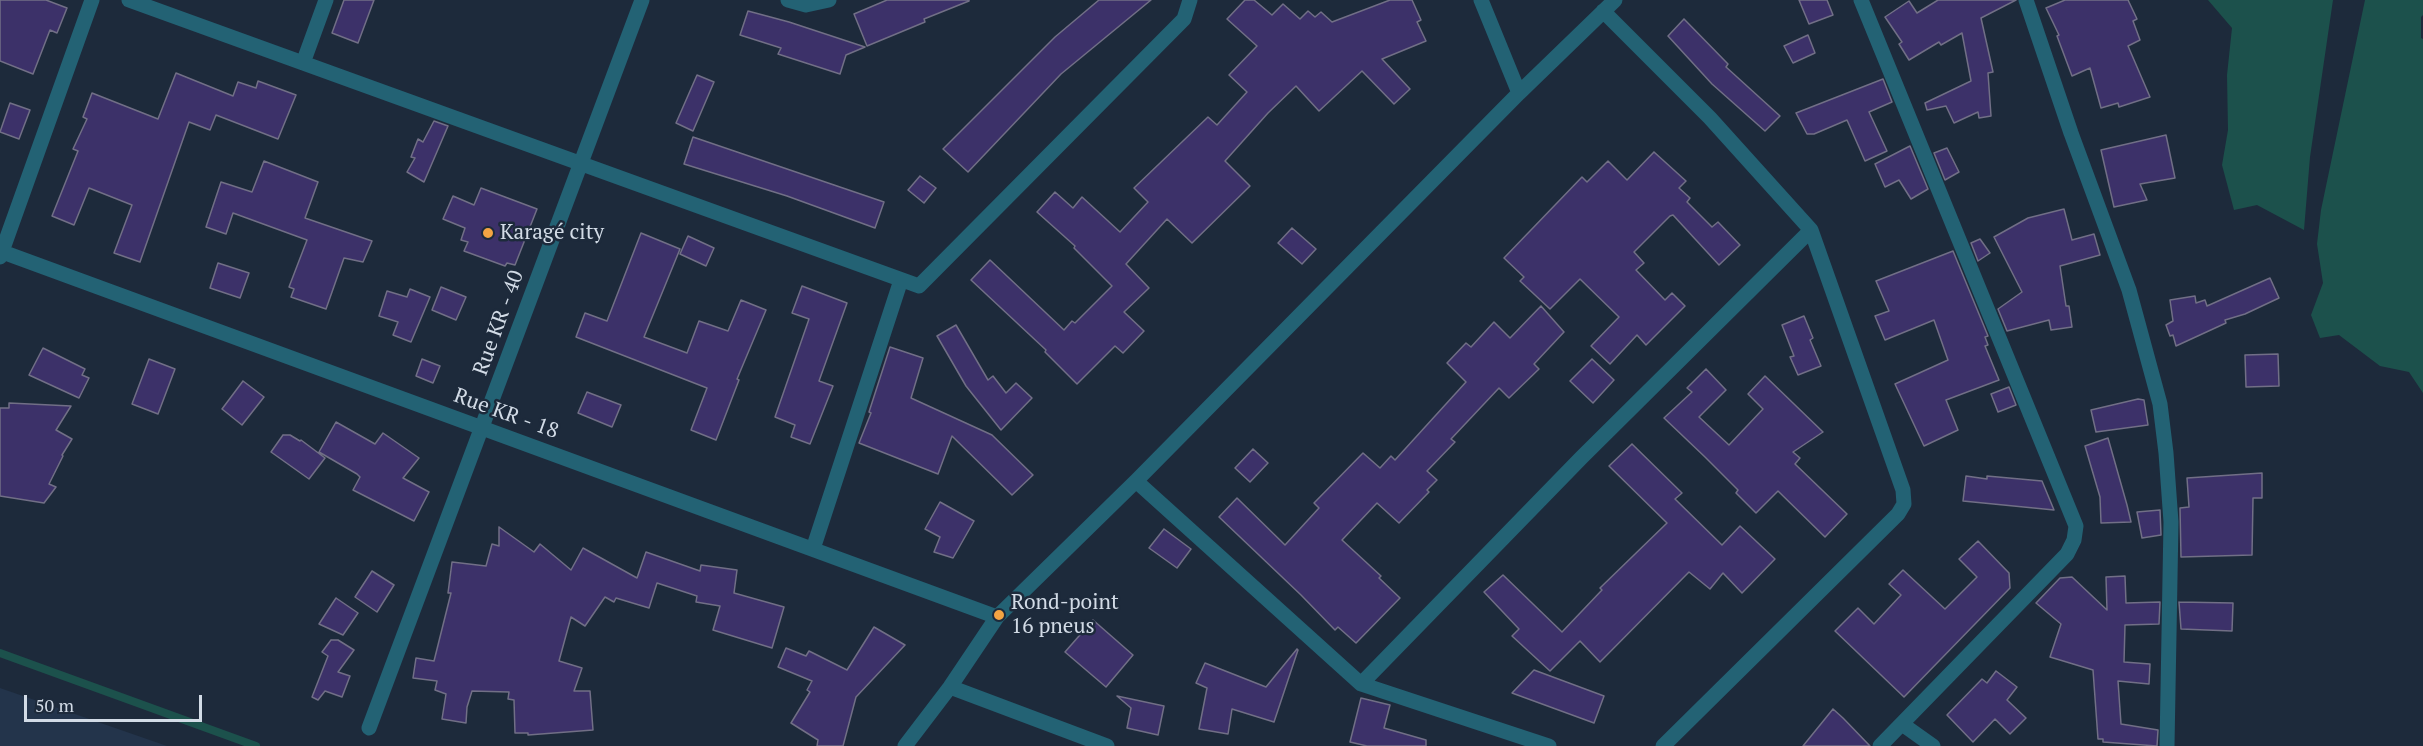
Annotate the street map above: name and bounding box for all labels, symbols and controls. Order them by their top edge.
place label: Karagé city [500,220,604,246]
marker: Karagé city [481,226,495,240]
street label: Rue KR - 40 [468,267,530,379]
street label: Rue KR - 18 [450,383,562,445]
place label: Rond-point 16 pneus [1011,590,1119,640]
marker: Rond-point 16 pneus [992,608,1006,622]
scale bar [27,683,206,721]
text: 50 m [35,693,74,717]

